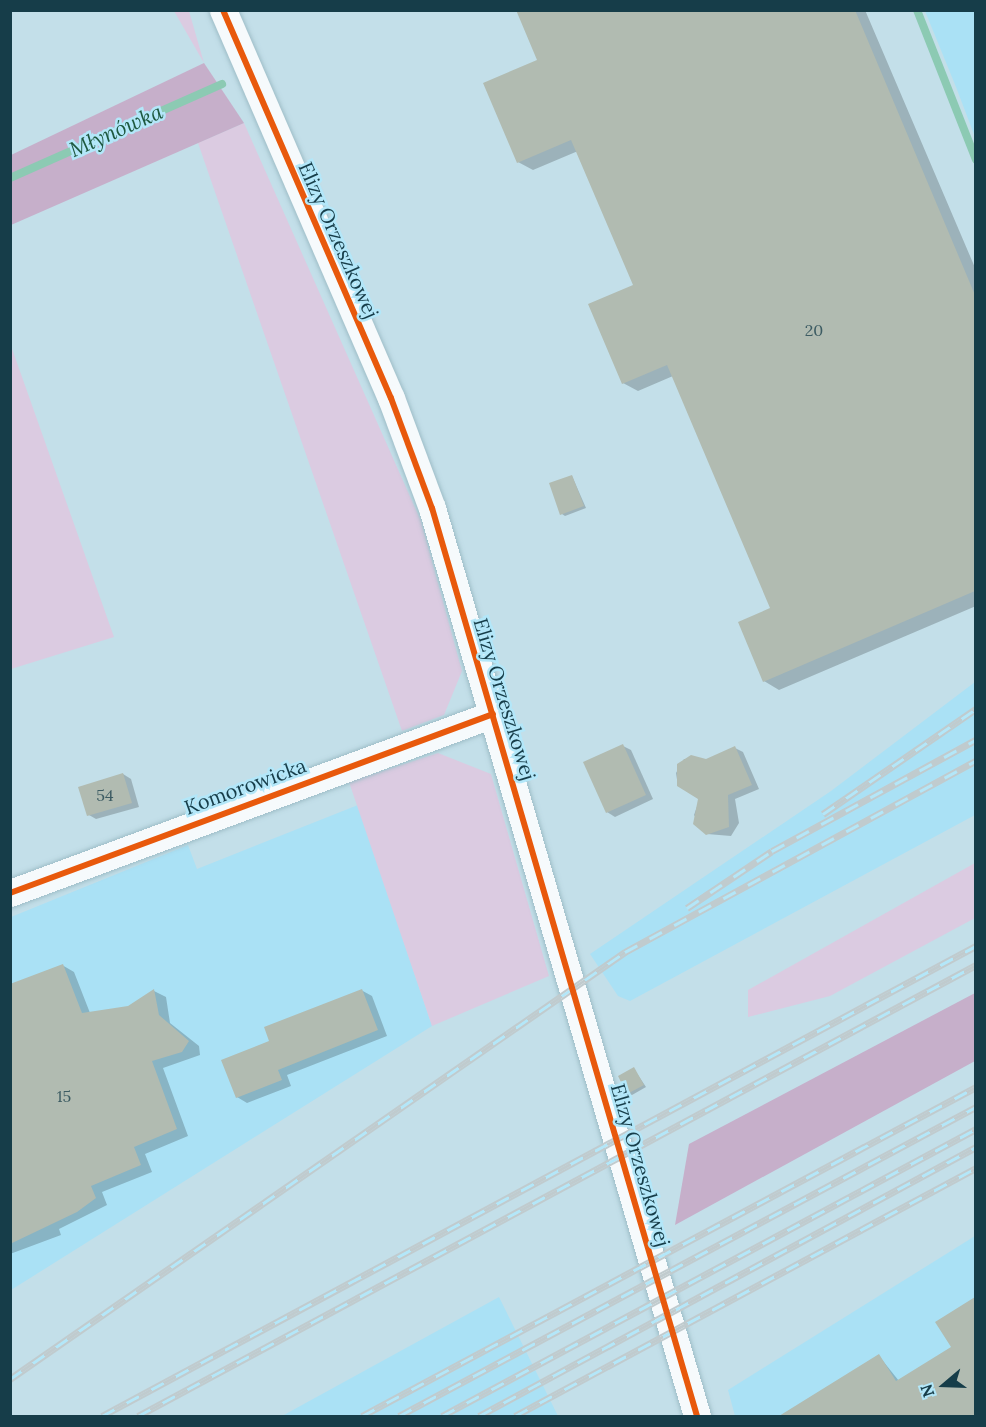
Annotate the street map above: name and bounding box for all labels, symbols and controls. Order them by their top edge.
water label: Młynówka [66,99,166,163]
street label: Elizy Orzeszkowej [294,158,384,322]
house number: 20 [805,320,823,340]
street label: Elizy Orzeszkowej [469,615,541,783]
street label: Komorowicka [181,753,309,819]
house number: 54 [96,785,114,805]
street label: Elizy Orzeszkowej [606,1081,676,1249]
house number: 15 [57,1086,71,1106]
north arrow [914,1355,974,1415]
text: N [916,1382,938,1400]

